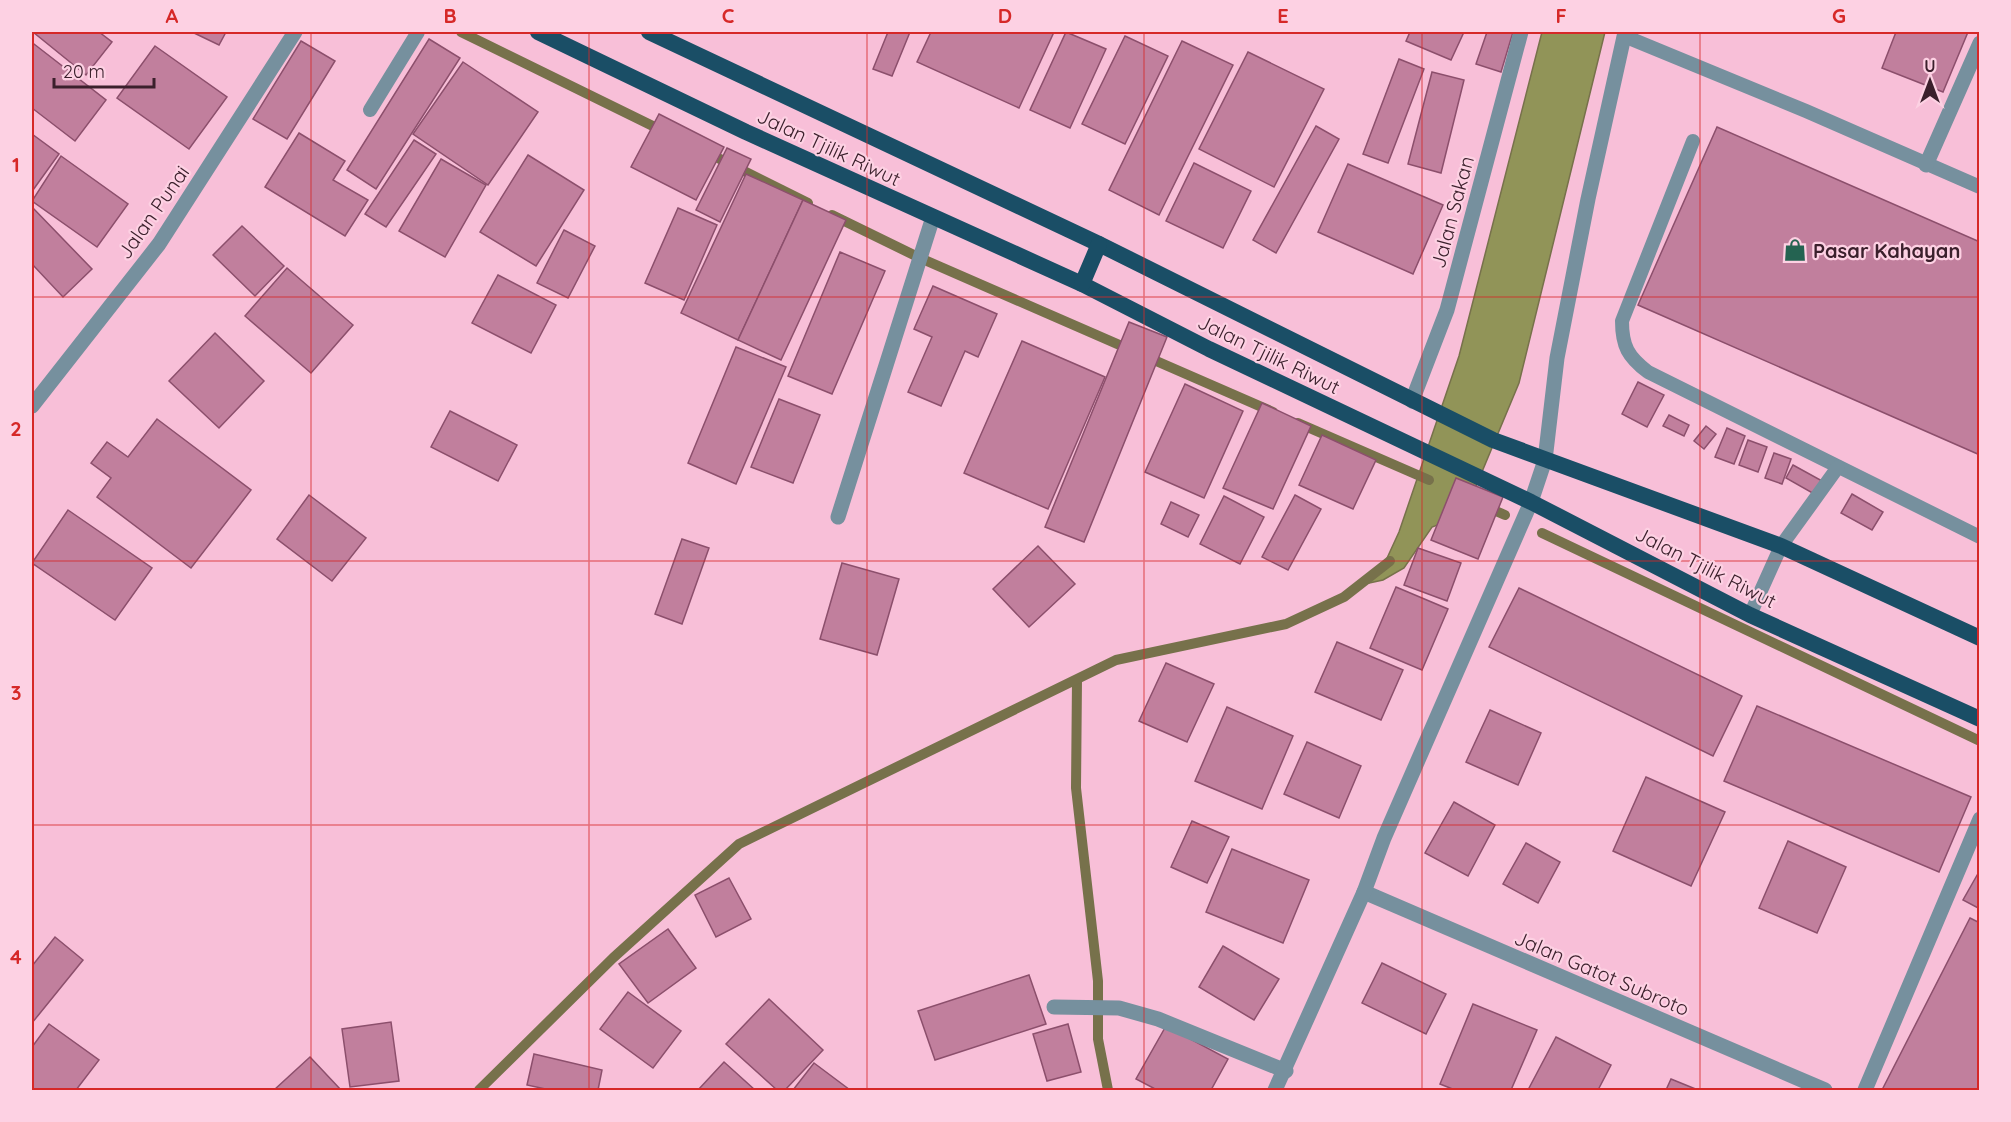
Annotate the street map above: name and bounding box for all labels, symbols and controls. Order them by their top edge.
text: A [166,3,179,28]
text: B [443,3,457,28]
text: C [722,3,735,28]
text: D [998,3,1012,28]
text: E [1277,3,1289,28]
text: F [1555,3,1567,28]
text: G [1832,3,1846,28]
scale bar [54,51,154,89]
north arrow [1900,51,1960,111]
text: U [1924,56,1936,76]
text: 20 m [63,60,105,83]
street label: Jalan Tjilik Riwut [753,103,905,191]
text: 1 [12,152,20,177]
street label: Jalan Sakan [1425,153,1479,271]
street label: Jalan Punai [112,160,194,264]
shop icon: Pasar Kahayan [1782,237,1808,263]
place label: Pasar Kahayan [1813,238,1960,263]
street label: Jalan Tjilik Riwut [1194,309,1344,399]
text: 2 [10,416,22,441]
street label: Jalan Tjilik Riwut [1631,521,1781,613]
text: 3 [11,680,21,705]
street label: Jalan Gatot Subroto [1511,925,1693,1021]
text: 4 [10,944,22,969]

